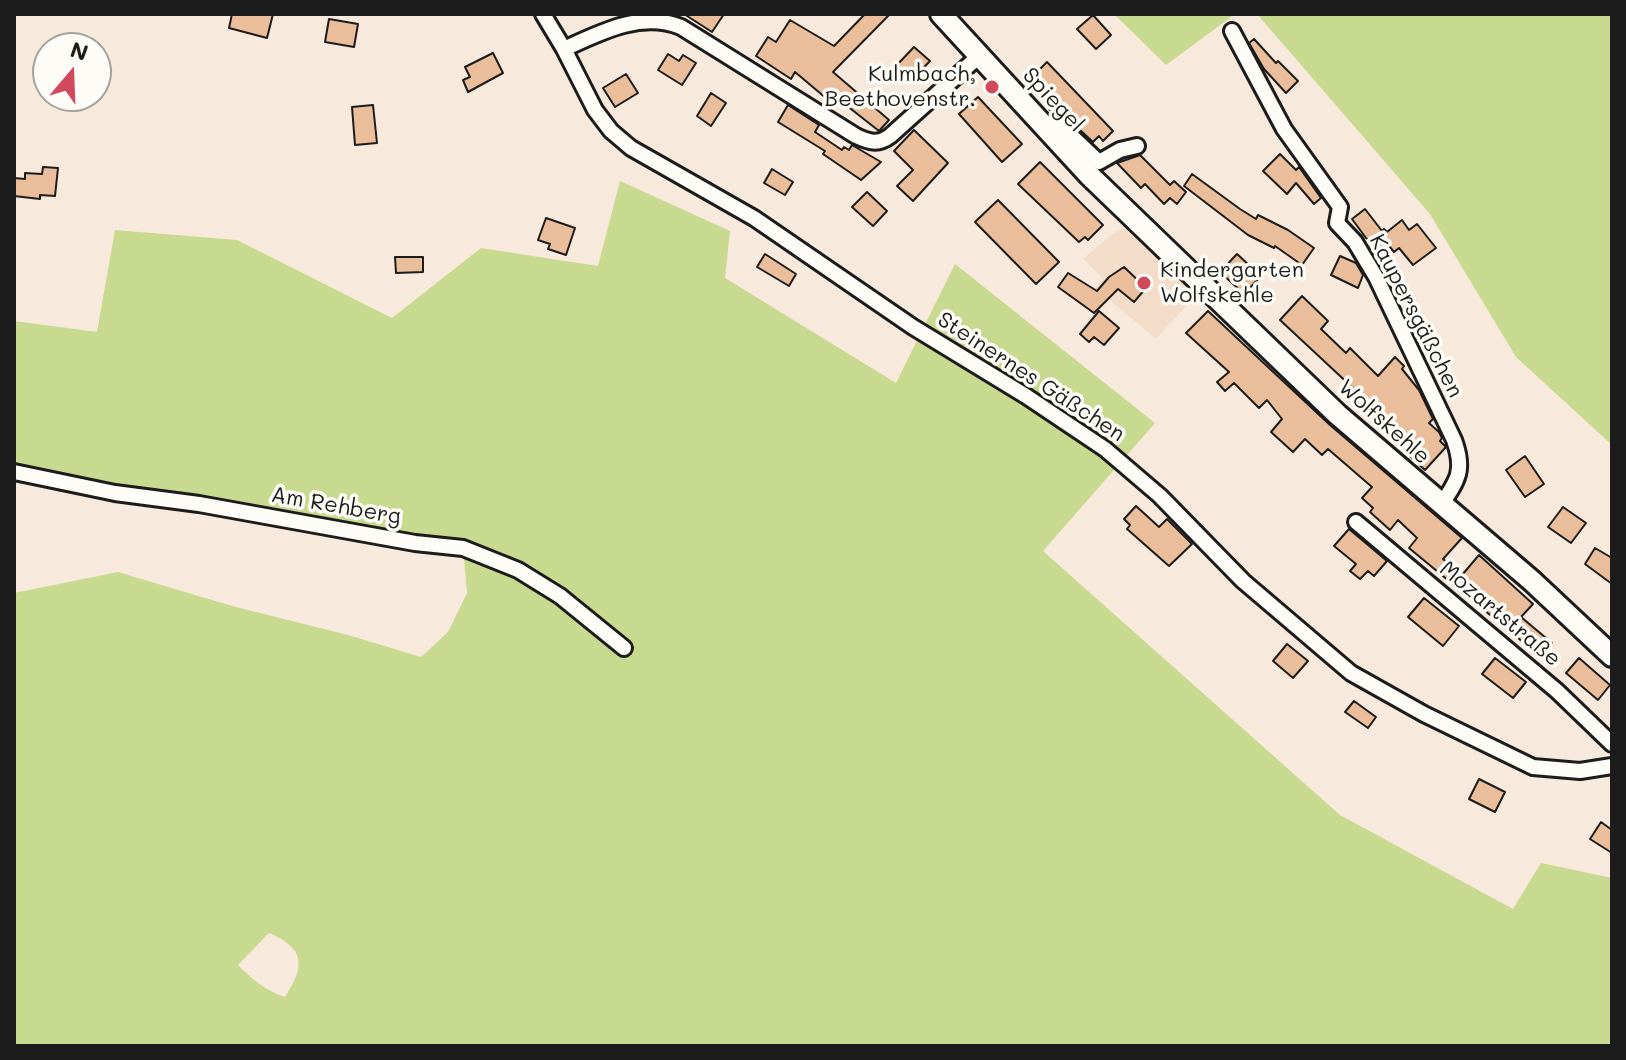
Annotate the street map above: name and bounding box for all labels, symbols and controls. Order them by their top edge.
north arrow [32,32,112,112]
text: N [67,34,92,67]
place label: Kulmbach, Beethovenstr. [825,61,976,112]
street label: Spiegel [1017,62,1089,138]
marker: Kulmbach, Beethovenstr. [983,78,1001,96]
street label: Kaupersgäßchen [1363,230,1469,402]
place label: Kindergarten Wolfskehle [1160,257,1304,308]
marker: Kindergarten Wolfskehle [1135,274,1153,292]
street label: Steinernes Gäßchen [932,307,1130,447]
street label: Wolfskehle [1333,374,1435,470]
street label: Am Rehberg [269,482,403,530]
street label: Mozartstraße [1434,556,1566,672]

